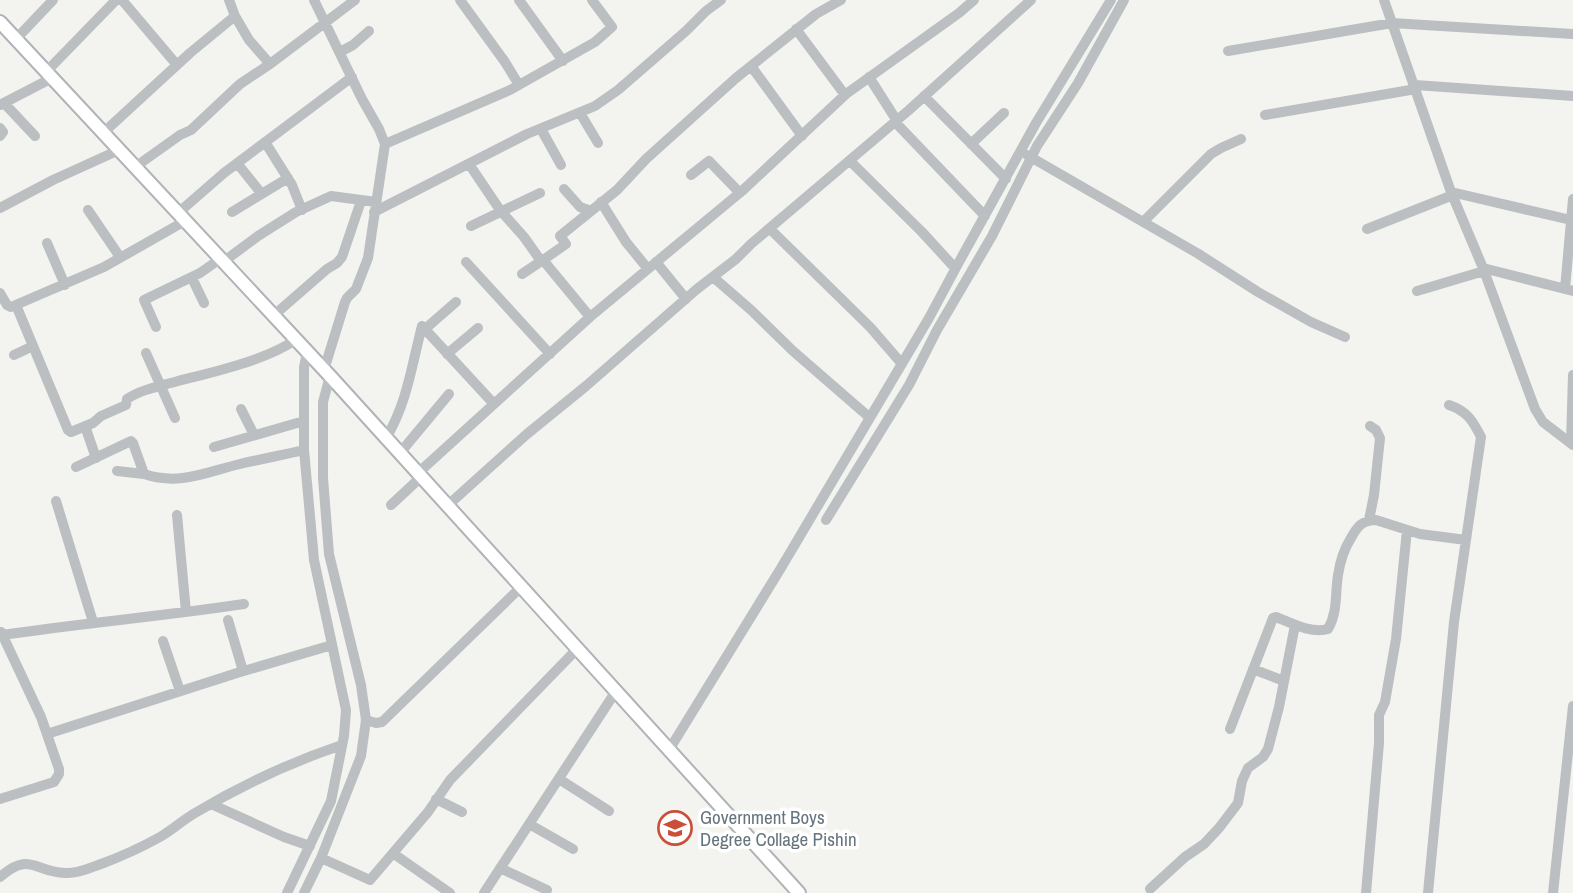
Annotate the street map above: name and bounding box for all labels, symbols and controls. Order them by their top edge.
place label: Government Boys Degree Collage Pishin [700,804,857,852]
school or university icon: Government Boys Degree Collage Pishin [656,809,694,847]

